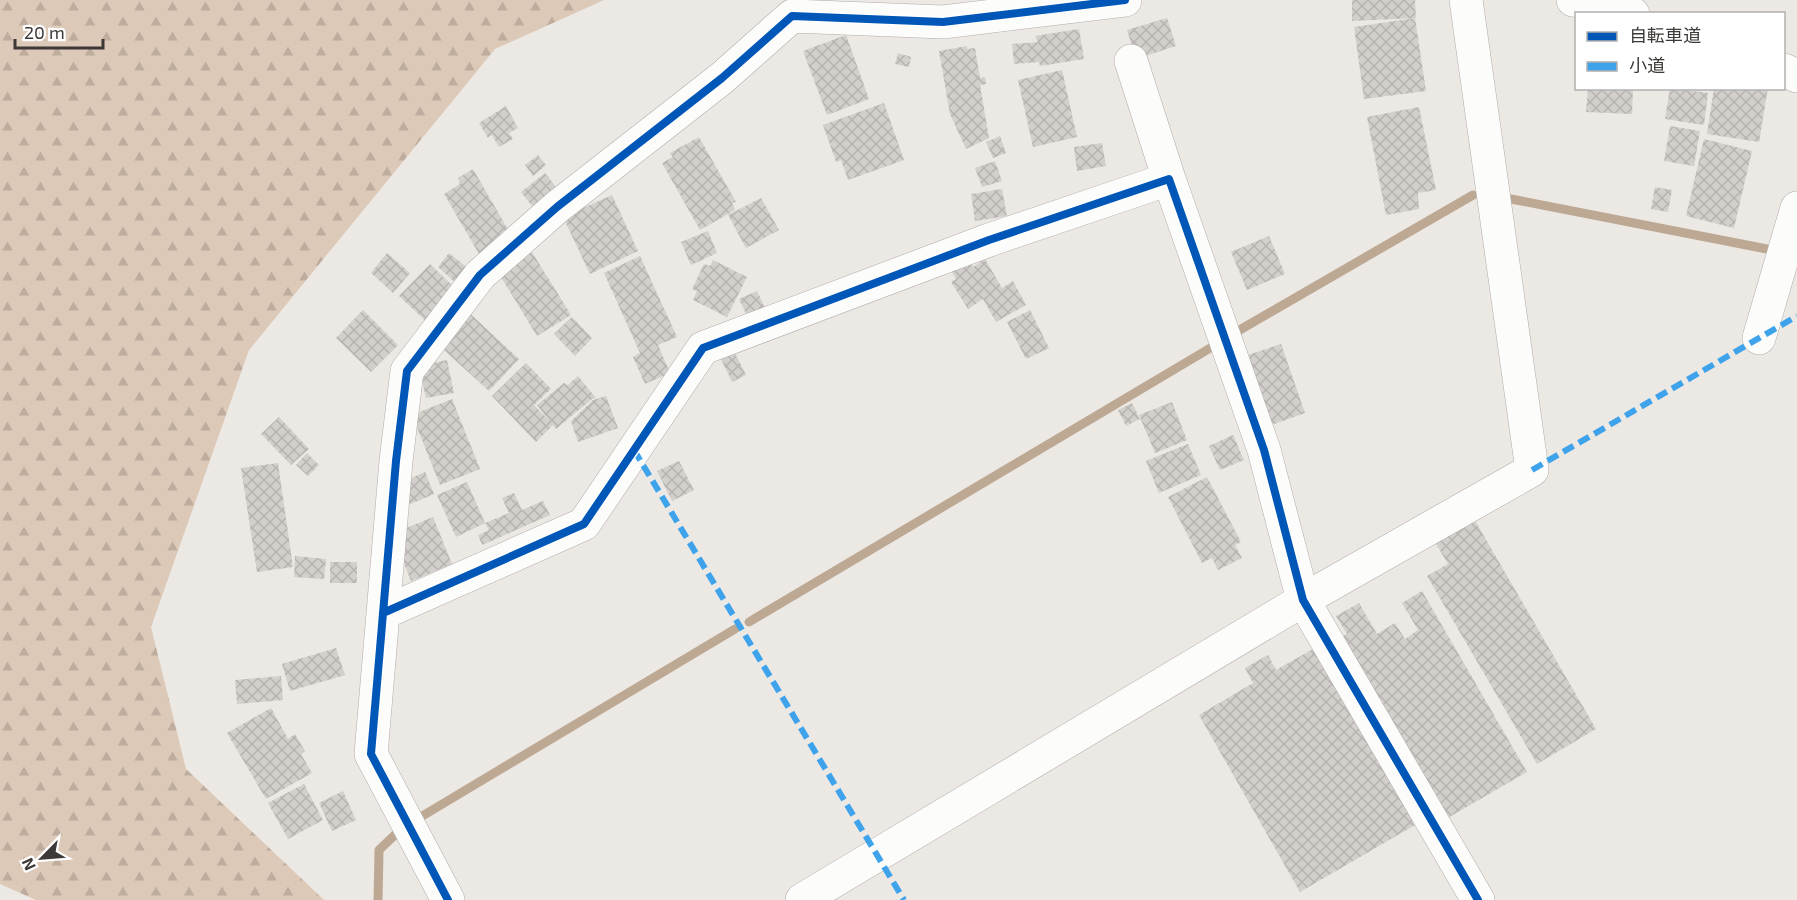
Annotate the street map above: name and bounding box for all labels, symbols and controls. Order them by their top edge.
scale bar [15,12,104,50]
legend [1575,12,1785,90]
text: 20 m [24,21,65,43]
text: 自転車道 [1629,24,1701,46]
text: 小道 [1629,54,1665,76]
north arrow [12,828,72,888]
text: N [17,855,39,874]

